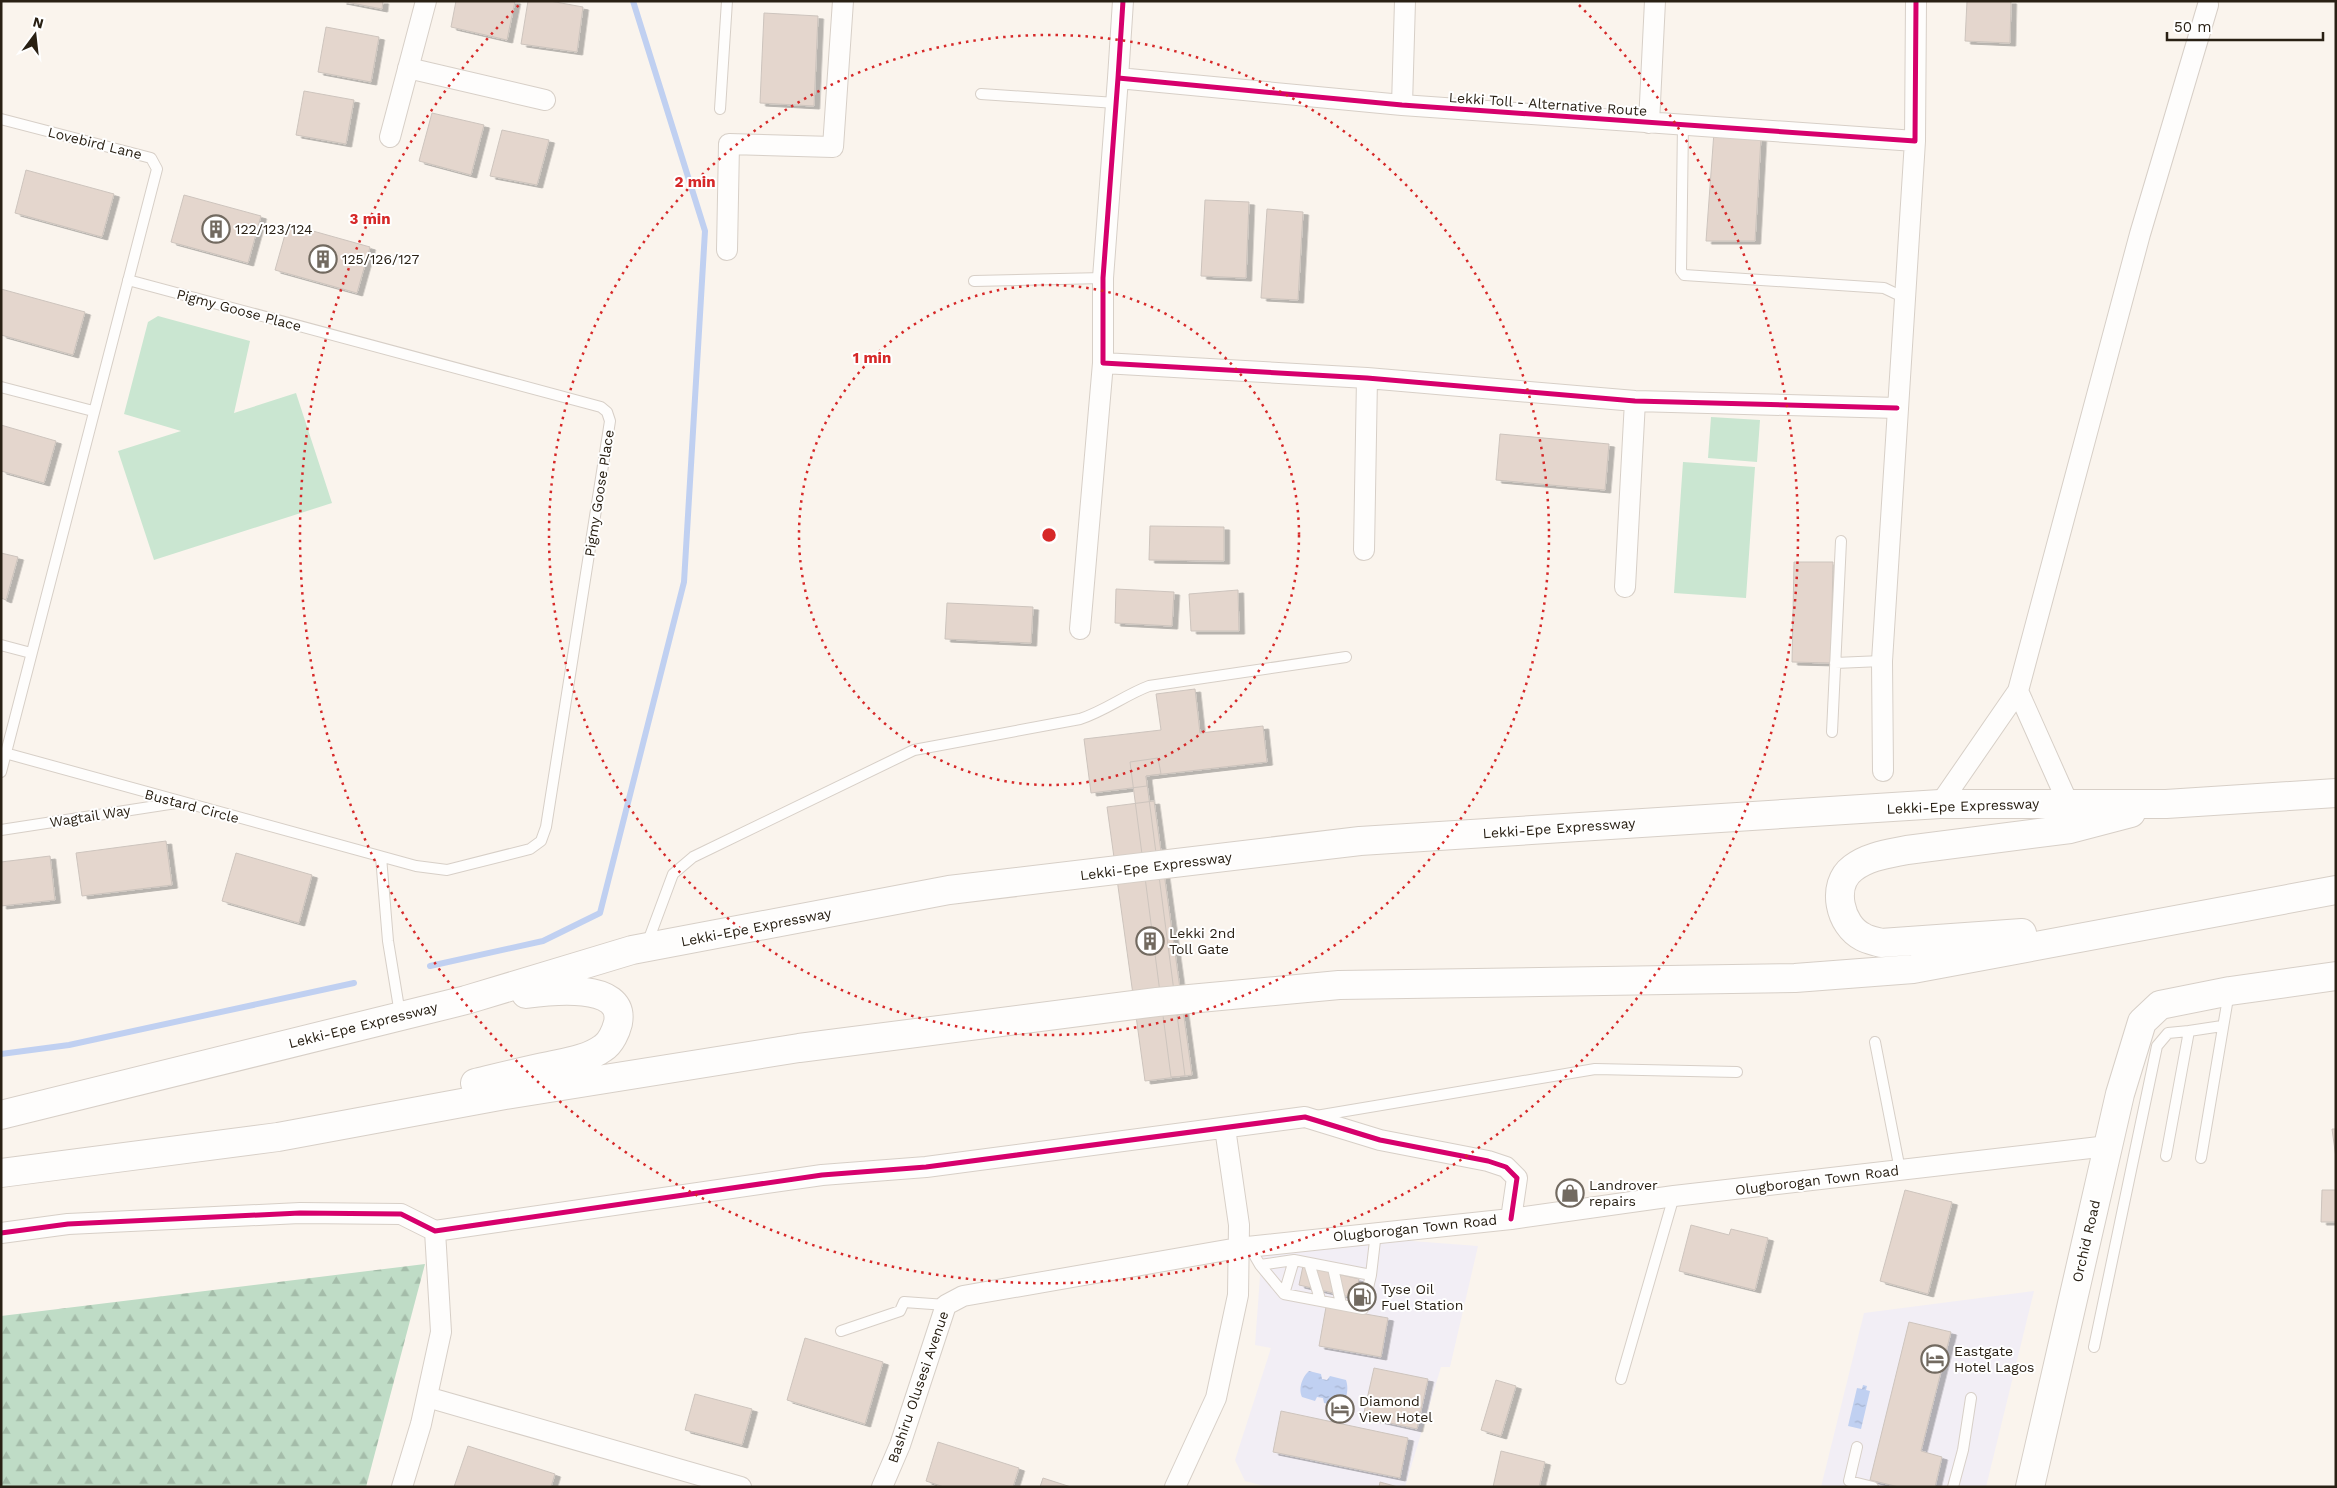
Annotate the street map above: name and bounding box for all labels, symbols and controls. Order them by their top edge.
north arrow [10,10,60,60]
scale bar [2167,10,2323,42]
text: N [31,13,45,32]
text: 50 m [2174,18,2211,36]
street label: Lekki Toll - Alternative Route [1448,89,1648,119]
street label: Lovebird Lane [46,124,144,162]
text: 2 min [674,173,716,191]
text: 3 min [350,210,390,228]
building icon: 122/123/124 [201,214,231,244]
place label: 122/123/124 [235,221,313,237]
building icon: 125/126/127 [308,244,338,274]
place label: 125/126/127 [342,251,419,267]
street label: Pigmy Goose Place [175,286,303,334]
text: 1 min [853,349,891,367]
street label: Pigmy Goose Place [581,428,617,558]
centre of rings [1040,526,1058,544]
street label: Bustard Circle [143,786,241,826]
street label: Lekki-Epe Expressway [1886,795,2040,817]
street label: Wagtail Way [48,802,132,830]
street label: Lekki-Epe Expressway [1482,815,1637,841]
street label: Lekki-Epe Expressway [1079,849,1234,883]
street label: Lekki-Epe Expressway [679,904,833,949]
place label: Lekki 2nd Toll Gate [1169,925,1235,957]
building icon: Lekki 2nd Toll Gate [1135,926,1165,956]
street label: Lekki-Epe Expressway [287,999,440,1051]
street label: Olugborogan Town Road [1734,1162,1900,1198]
place label: Landrover repairs [1589,1177,1658,1209]
shop icon: Landrover repairs [1555,1178,1585,1208]
street label: Orchid Road [2069,1198,2103,1284]
street label: Olugborogan Town Road [1332,1211,1498,1245]
place label: Tyse Oil Fuel Station [1381,1281,1463,1313]
fuel station icon: Tyse Oil Fuel Station [1347,1282,1377,1312]
street label: Bashiru Olusesi Avenue [884,1309,952,1465]
place label: Eastgate Hotel Lagos [1954,1343,2034,1375]
hotel icon: Eastgate Hotel Lagos [1920,1344,1950,1374]
place label: Diamond View Hotel [1359,1393,1433,1425]
hotel icon: Diamond View Hotel [1325,1394,1355,1424]

